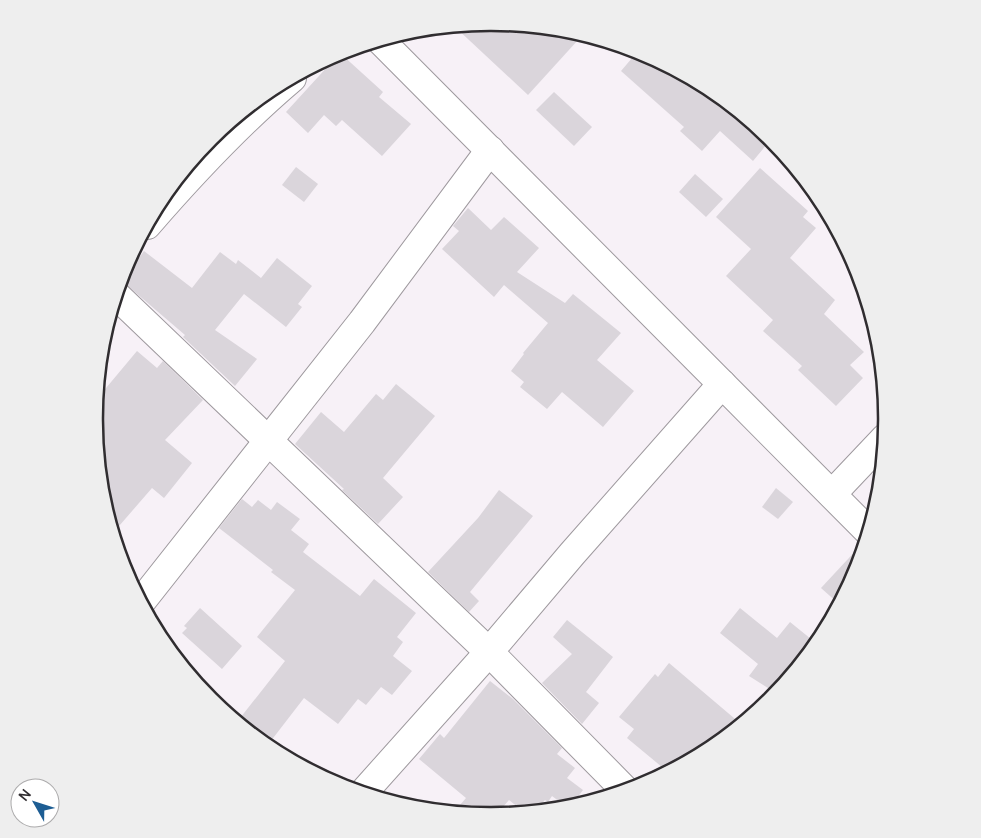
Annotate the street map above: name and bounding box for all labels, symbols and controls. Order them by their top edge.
north arrow [10,778,60,828]
text: N [14,785,35,804]

